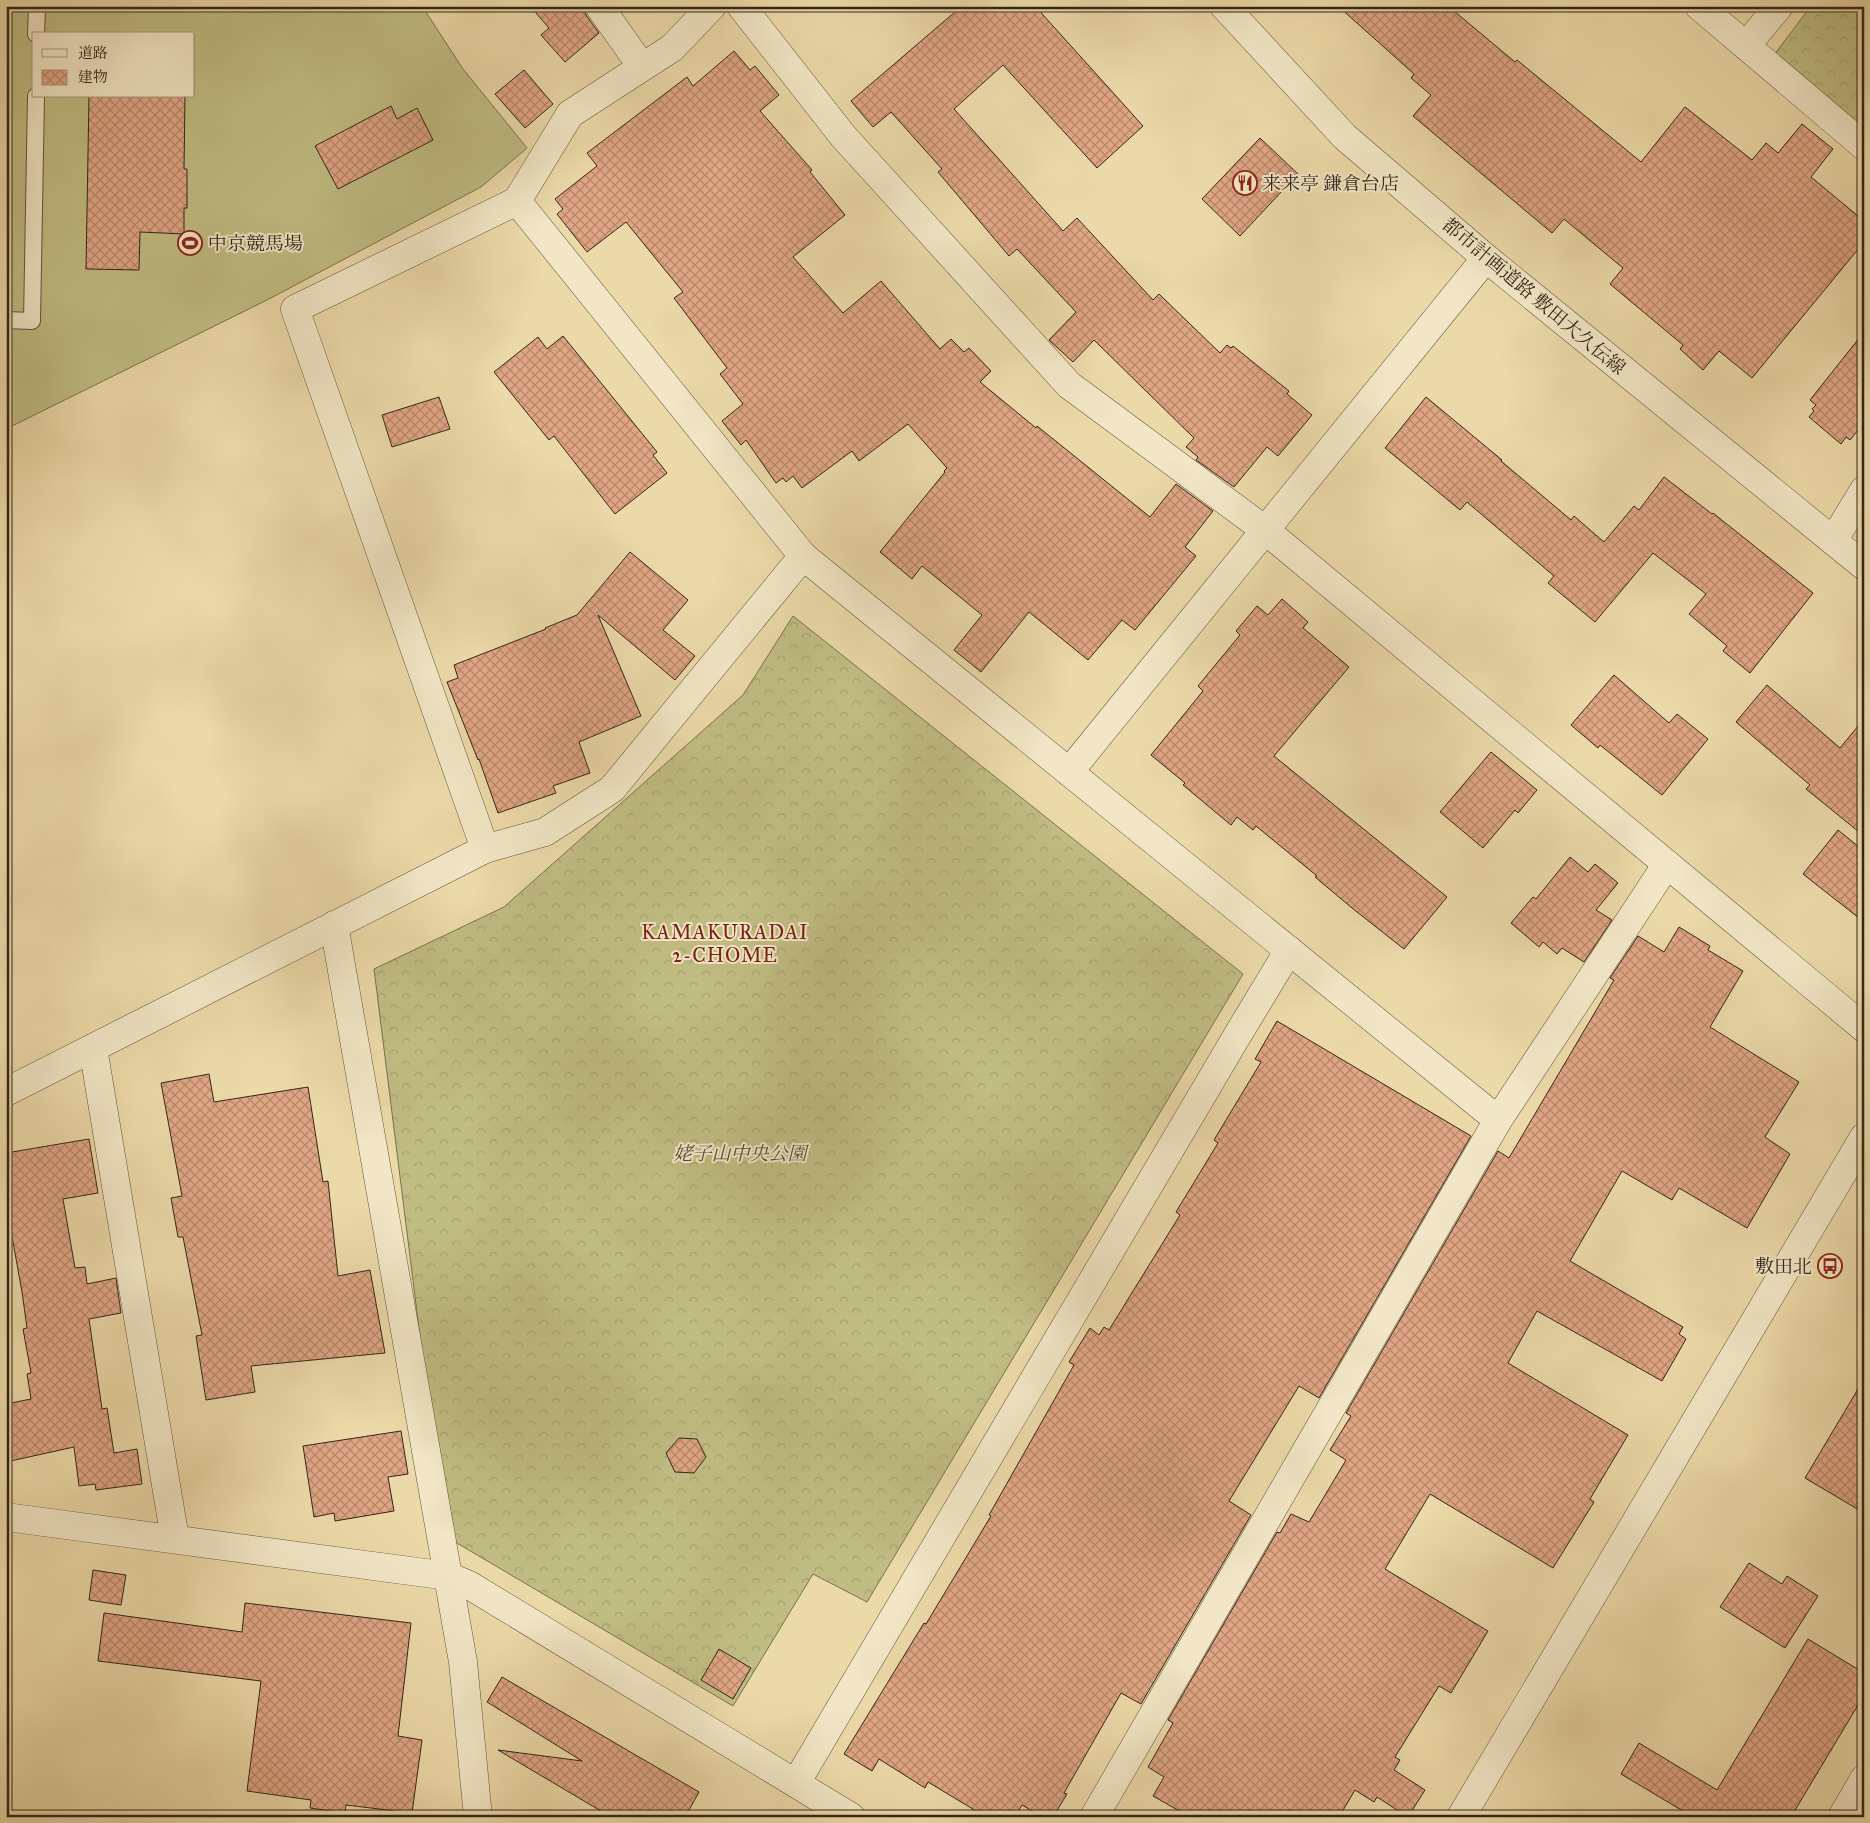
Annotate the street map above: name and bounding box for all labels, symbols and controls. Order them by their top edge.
legend [32,32,195,98]
text: 道路 [78,44,108,62]
text: 建物 [78,68,108,86]
restaurant icon: 来来亭 鎌倉台店 [1232,170,1258,196]
place label: 来来亭 鎌倉台店 [1262,172,1399,195]
street label: 都市計画道路 敷田大久伝線 [1438,213,1630,379]
sports icon: 中京競馬場 [177,230,203,256]
place label: 中京競馬場 [208,232,303,255]
district label: KAMAKURADAI 2-CHOME [641,920,809,967]
park label: 姥子山中央公園 [673,1142,809,1165]
bus stop icon: 敷田北 [1817,1253,1843,1279]
place label: 敷田北 [1755,1255,1812,1278]

